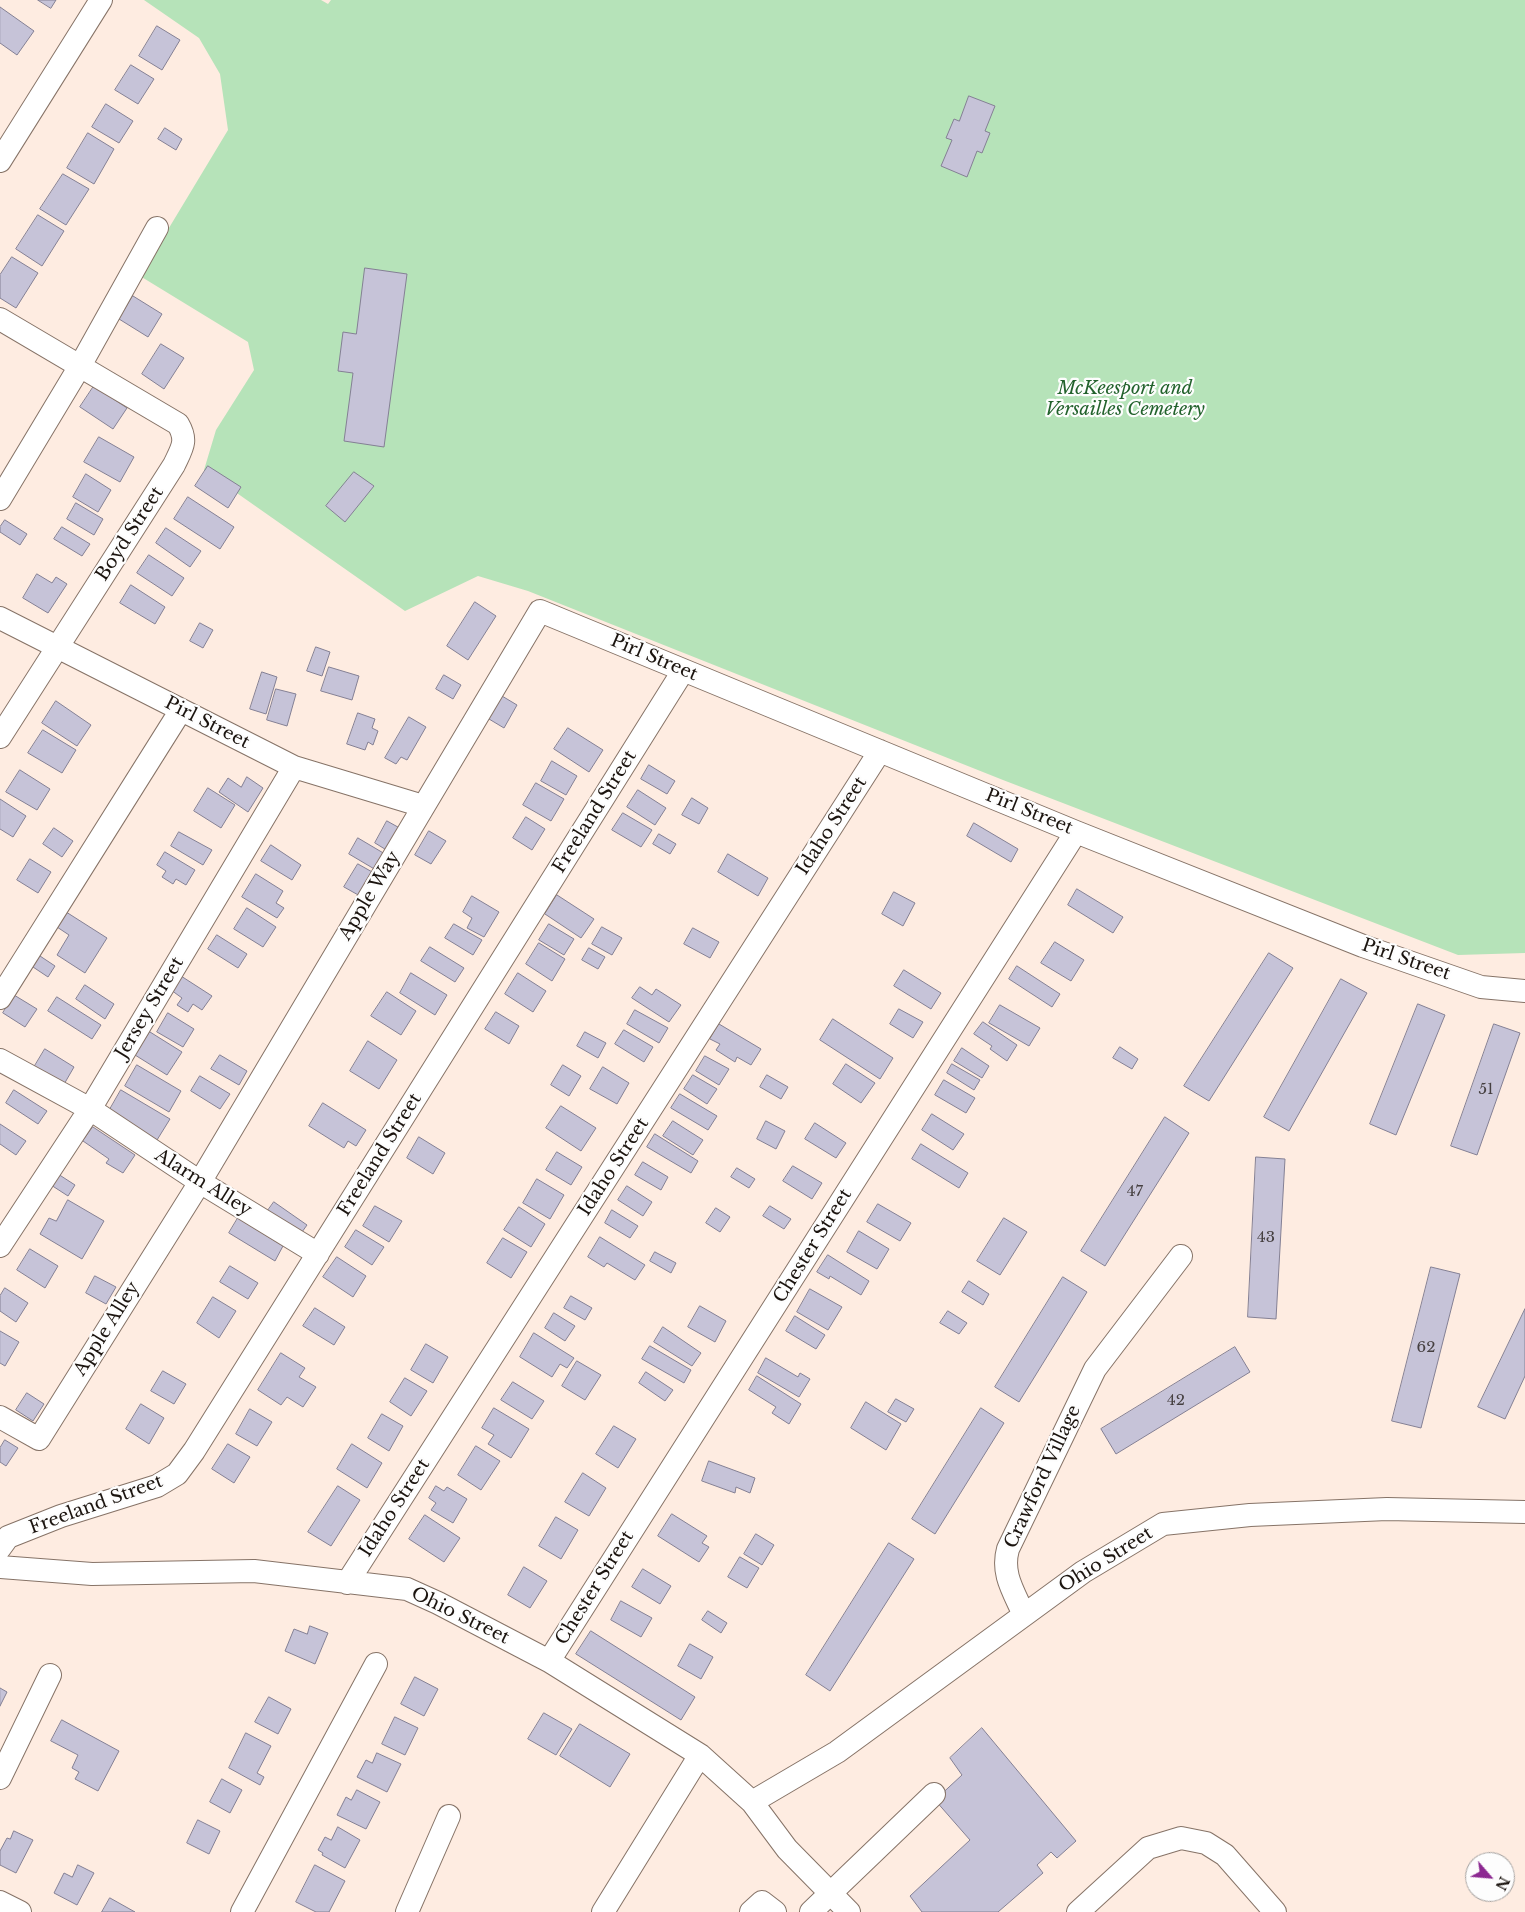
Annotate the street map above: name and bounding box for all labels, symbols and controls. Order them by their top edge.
park label: McKeesport and Versailles Cemetery [1045,378,1205,420]
street label: Boyd Street [92,483,168,585]
street label: Pirl Street [607,630,701,686]
street label: Pirl Street [161,692,253,754]
street label: Freeland Street [549,747,641,877]
street label: Idaho Street [792,773,872,879]
street label: Pirl Street [982,785,1076,839]
street label: Apple Way [335,847,405,945]
street label: Pirl Street [1359,935,1453,985]
street label: Jersey Street [111,953,189,1063]
house number: 51 [1478,1081,1494,1099]
street label: Freeland Street [334,1090,426,1220]
street label: Idaho Street [574,1114,654,1220]
street label: Alarm Alley [151,1145,255,1221]
house number: 47 [1127,1183,1143,1201]
street label: Chester Street [769,1185,857,1307]
house number: 43 [1257,1229,1275,1247]
street label: Apple Alley [70,1278,144,1380]
house number: 62 [1417,1339,1435,1357]
house number: 42 [1167,1392,1185,1410]
street label: Crawford Village [1000,1402,1086,1552]
street label: Idaho Street [355,1455,435,1561]
street label: Freeland Street [26,1471,166,1539]
street label: Ohio Street [1055,1523,1157,1597]
street label: Chester Street [551,1527,639,1649]
street label: Ohio Street [407,1583,513,1649]
north arrow [1465,1852,1515,1902]
text: N [1491,1873,1513,1893]

